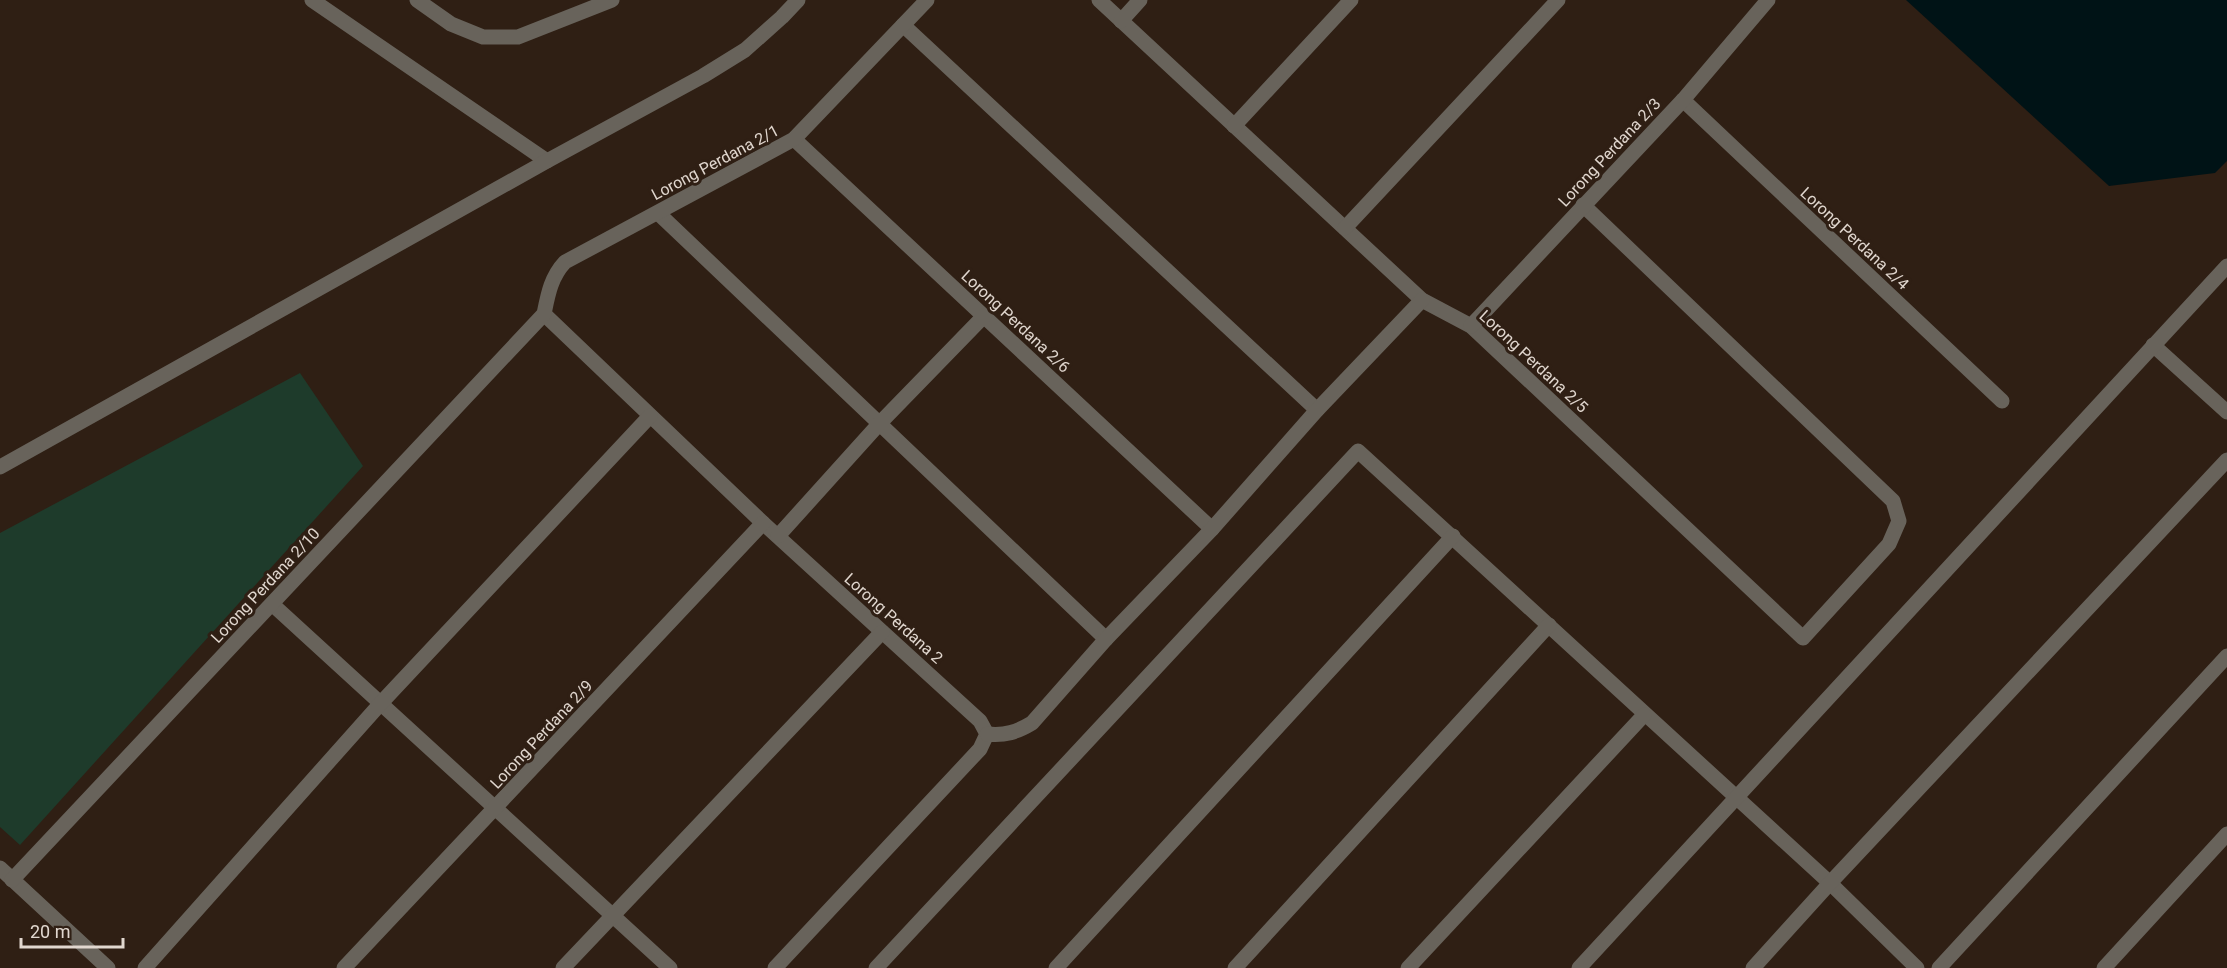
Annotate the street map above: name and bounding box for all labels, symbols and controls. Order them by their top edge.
street label: Lorong Perdana 2/3 [1554,94,1665,211]
street label: Lorong Perdana 2/1 [648,121,782,204]
street label: Lorong Perdana 2/4 [1796,183,1913,294]
street label: Lorong Perdana 2/6 [957,266,1074,377]
street label: Lorong Perdana 2/5 [1475,306,1592,417]
street label: Lorong Perdana 2/10 [207,524,324,647]
street label: Lorong Perdana 2 [841,569,947,668]
street label: Lorong Perdana 2/9 [486,676,597,793]
scale bar [21,911,123,949]
text: 20 m [30,921,70,942]

